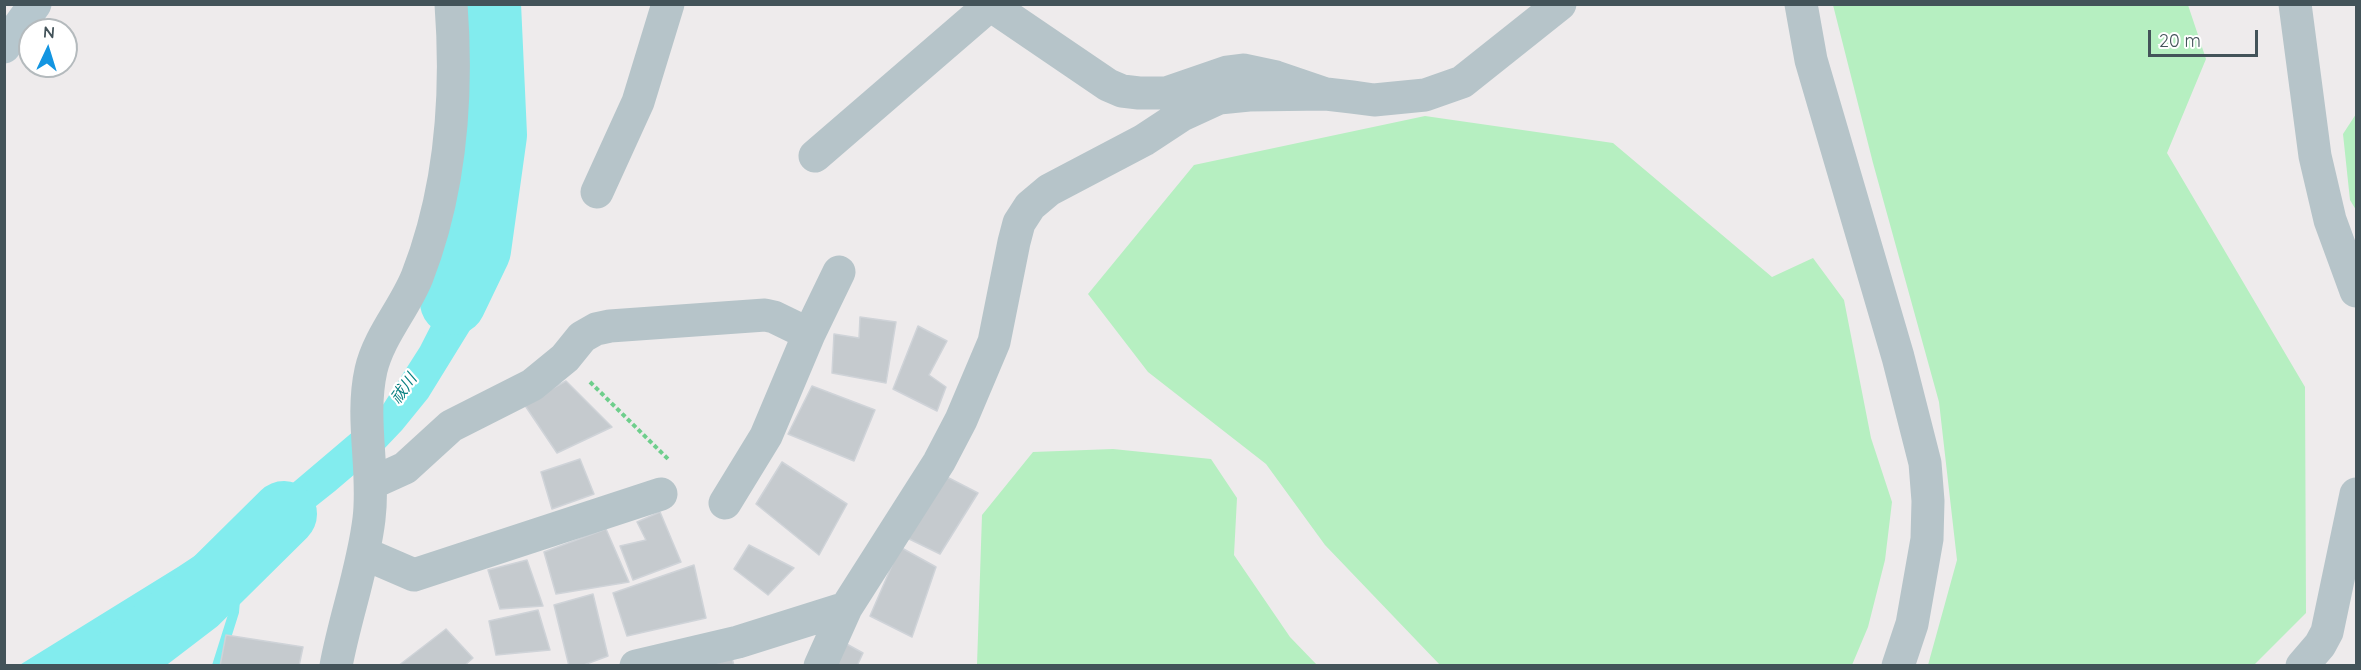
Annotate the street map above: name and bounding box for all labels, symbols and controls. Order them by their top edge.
north arrow [18,18,78,78]
scale bar [2151,18,2260,56]
text: N [43,22,56,42]
text: 20 m [2159,29,2201,52]
water label: 祓川 [387,370,421,408]

